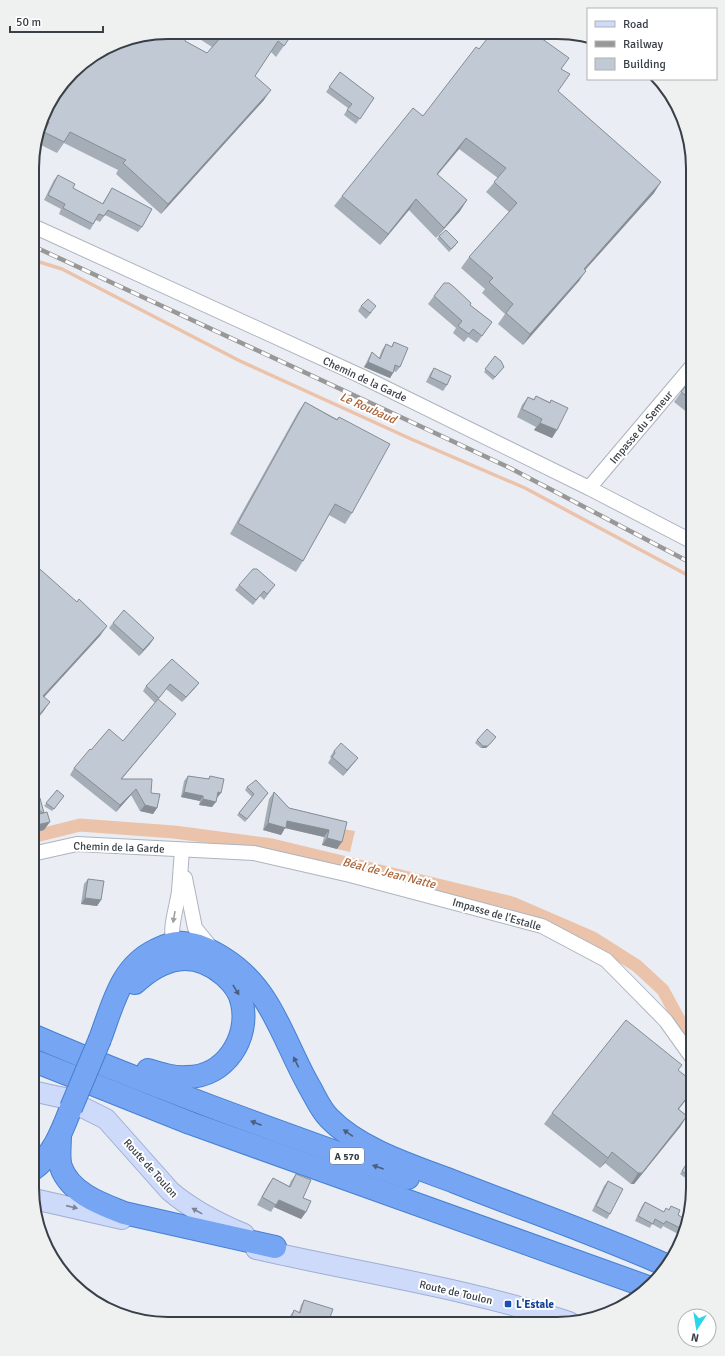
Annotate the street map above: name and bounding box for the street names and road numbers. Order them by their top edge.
street label: Chemin de la Garde [321,354,409,405]
street label: Impasse du Semeur [607,388,676,466]
street label: Chemin de la Garde [73,839,165,856]
street label: Impasse de l'Estalle [451,896,543,933]
street label: Route de Toulon [121,1136,180,1200]
road number: A 570 [330,1148,364,1164]
street label: Route de Toulon [418,1278,494,1307]

